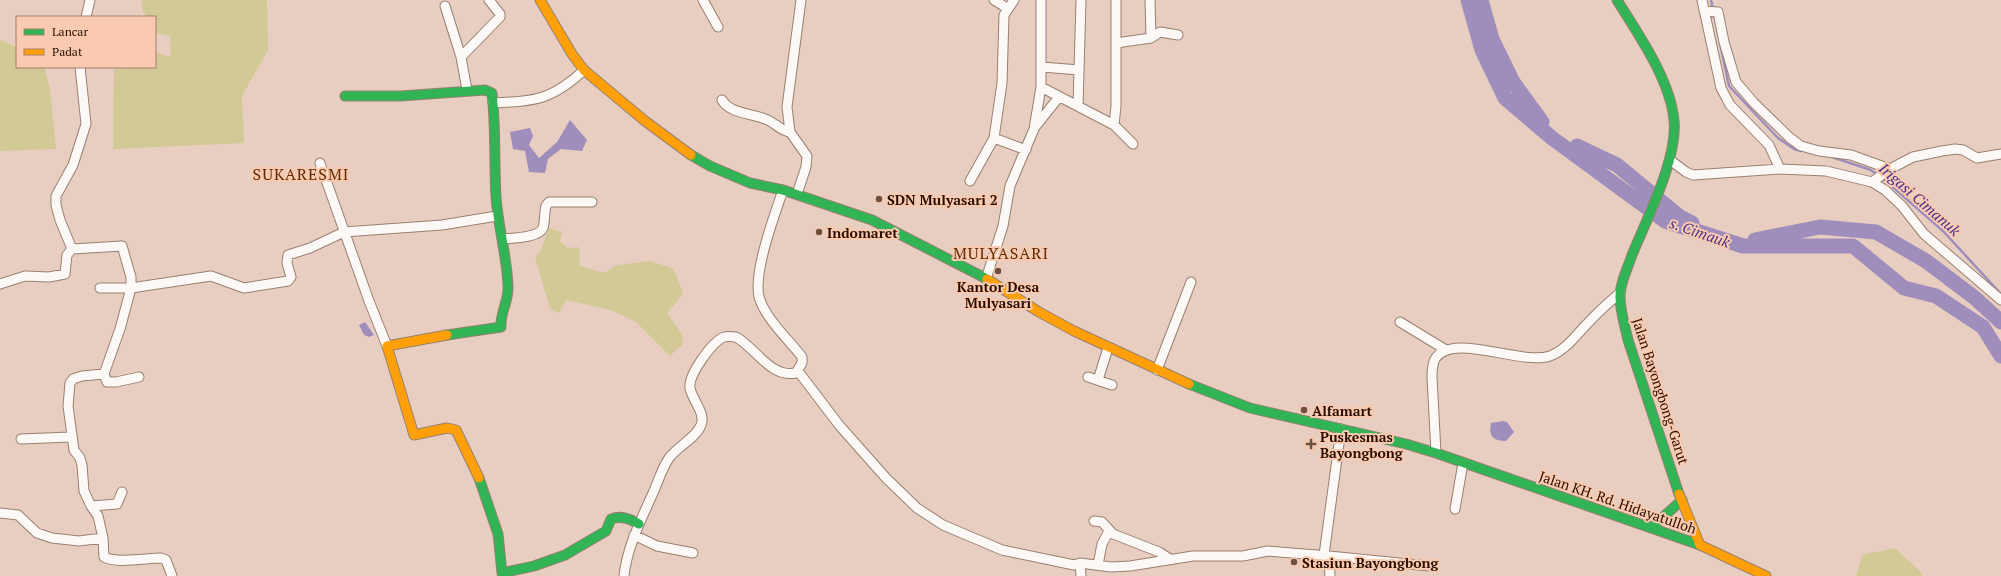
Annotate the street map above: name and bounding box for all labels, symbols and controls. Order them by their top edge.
legend [16,16,156,68]
text: Lancar [52,24,88,39]
text: Padat [52,44,83,59]
water label: Irigasi Cimanuk [1874,157,1966,240]
district label: SUKARESMI [253,163,349,185]
place label: SDN Mulyasari 2 [887,190,998,209]
marker: SDN Mulyasari 2 [874,194,884,204]
water label: s. Cimauk [1667,212,1734,252]
place label: Indomaret [827,223,898,242]
marker: Indomaret [814,227,824,237]
district label: MULYASARI [953,242,1049,264]
marker: Kantor Desa Mulyasari [993,266,1003,276]
place label: Kantor Desa Mulyasari [957,277,1039,312]
street label: Jalan Bayongbong-Garut [1628,315,1694,467]
place label: Alfamart [1312,401,1373,420]
marker: Alfamart [1299,405,1309,415]
place label: Puskesmas Bayongbong [1320,427,1404,462]
marker: Puskesmas Bayongbong [1305,438,1317,450]
street label: Jalan KH. Rd. Hidayatulloh [1537,466,1699,538]
place label: Stasiun Bayongbong [1302,553,1440,572]
marker: Stasiun Bayongbong [1289,557,1299,567]

